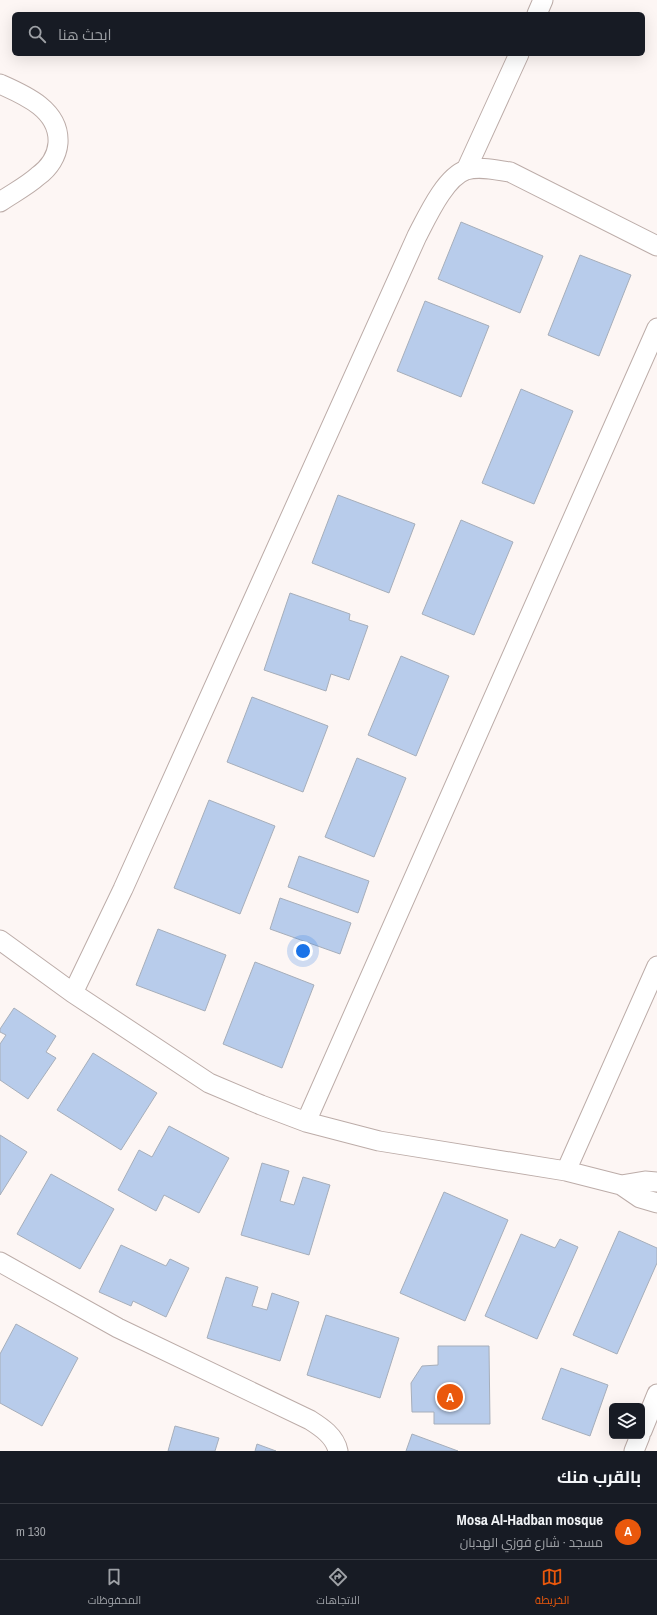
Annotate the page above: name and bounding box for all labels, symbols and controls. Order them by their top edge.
search box [12,12,645,56]
icon: search [26,23,48,45]
text: ابحث هنا [58,24,112,45]
your location [293,941,313,961]
pin: A [437,1382,463,1412]
map controls [609,1403,645,1439]
button: layers [609,1403,645,1439]
text: بالقرب منك [557,1465,641,1488]
text: Mosa Al-Hadban mosque [457,1509,603,1530]
text: 130 m [16,1523,46,1540]
text: A [624,1523,632,1540]
text: مسجد · شارع فوزي الهدبان [460,1534,603,1551]
tab: المحفوظات [88,1566,141,1610]
tab: الاتجاهات [316,1566,360,1610]
tab: الخريطة [535,1566,569,1610]

